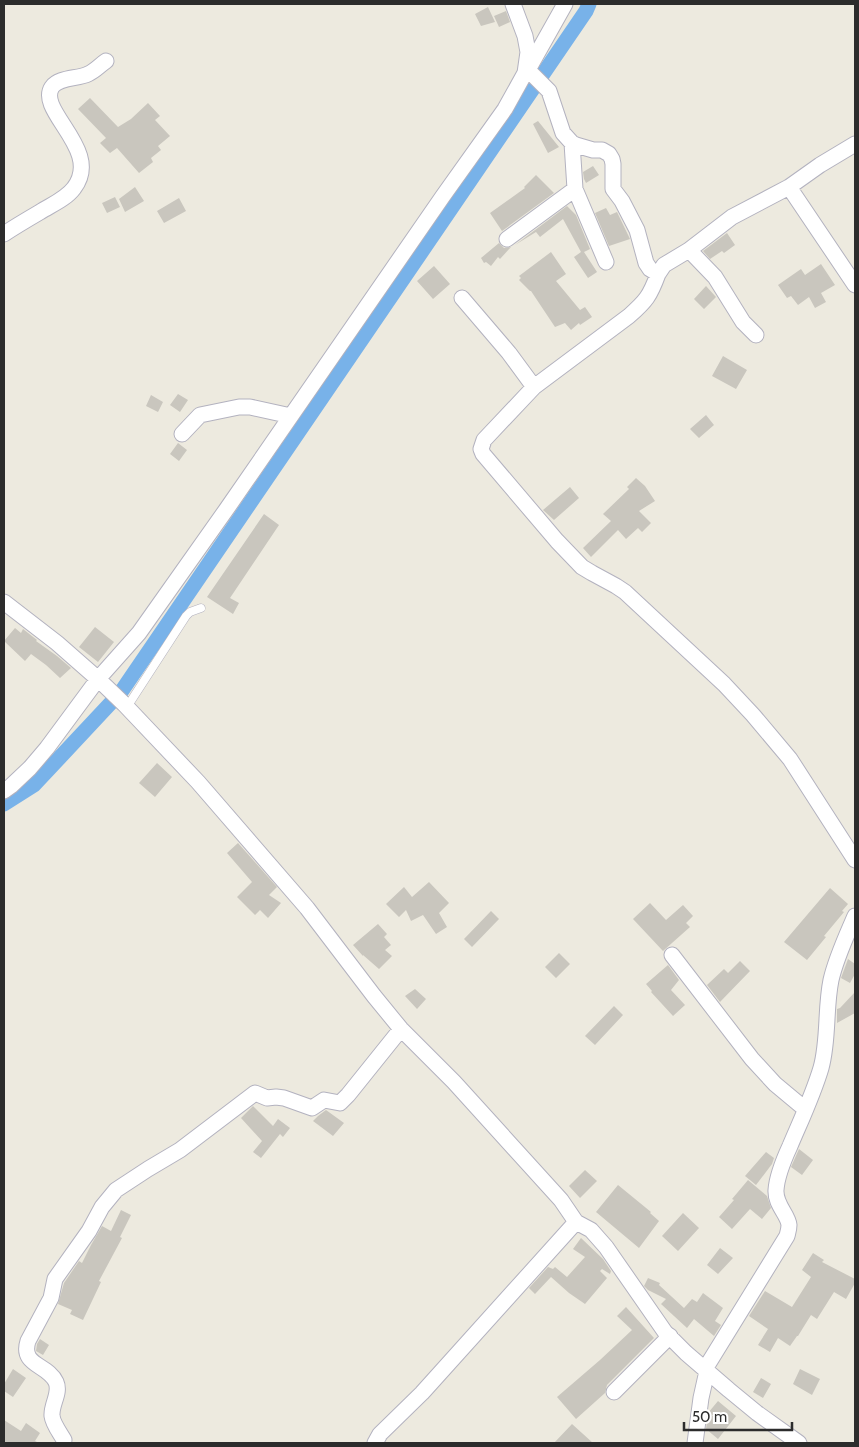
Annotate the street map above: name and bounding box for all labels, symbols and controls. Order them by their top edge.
scale bar [684,1400,792,1432]
text: 50 m [692,1408,727,1426]

